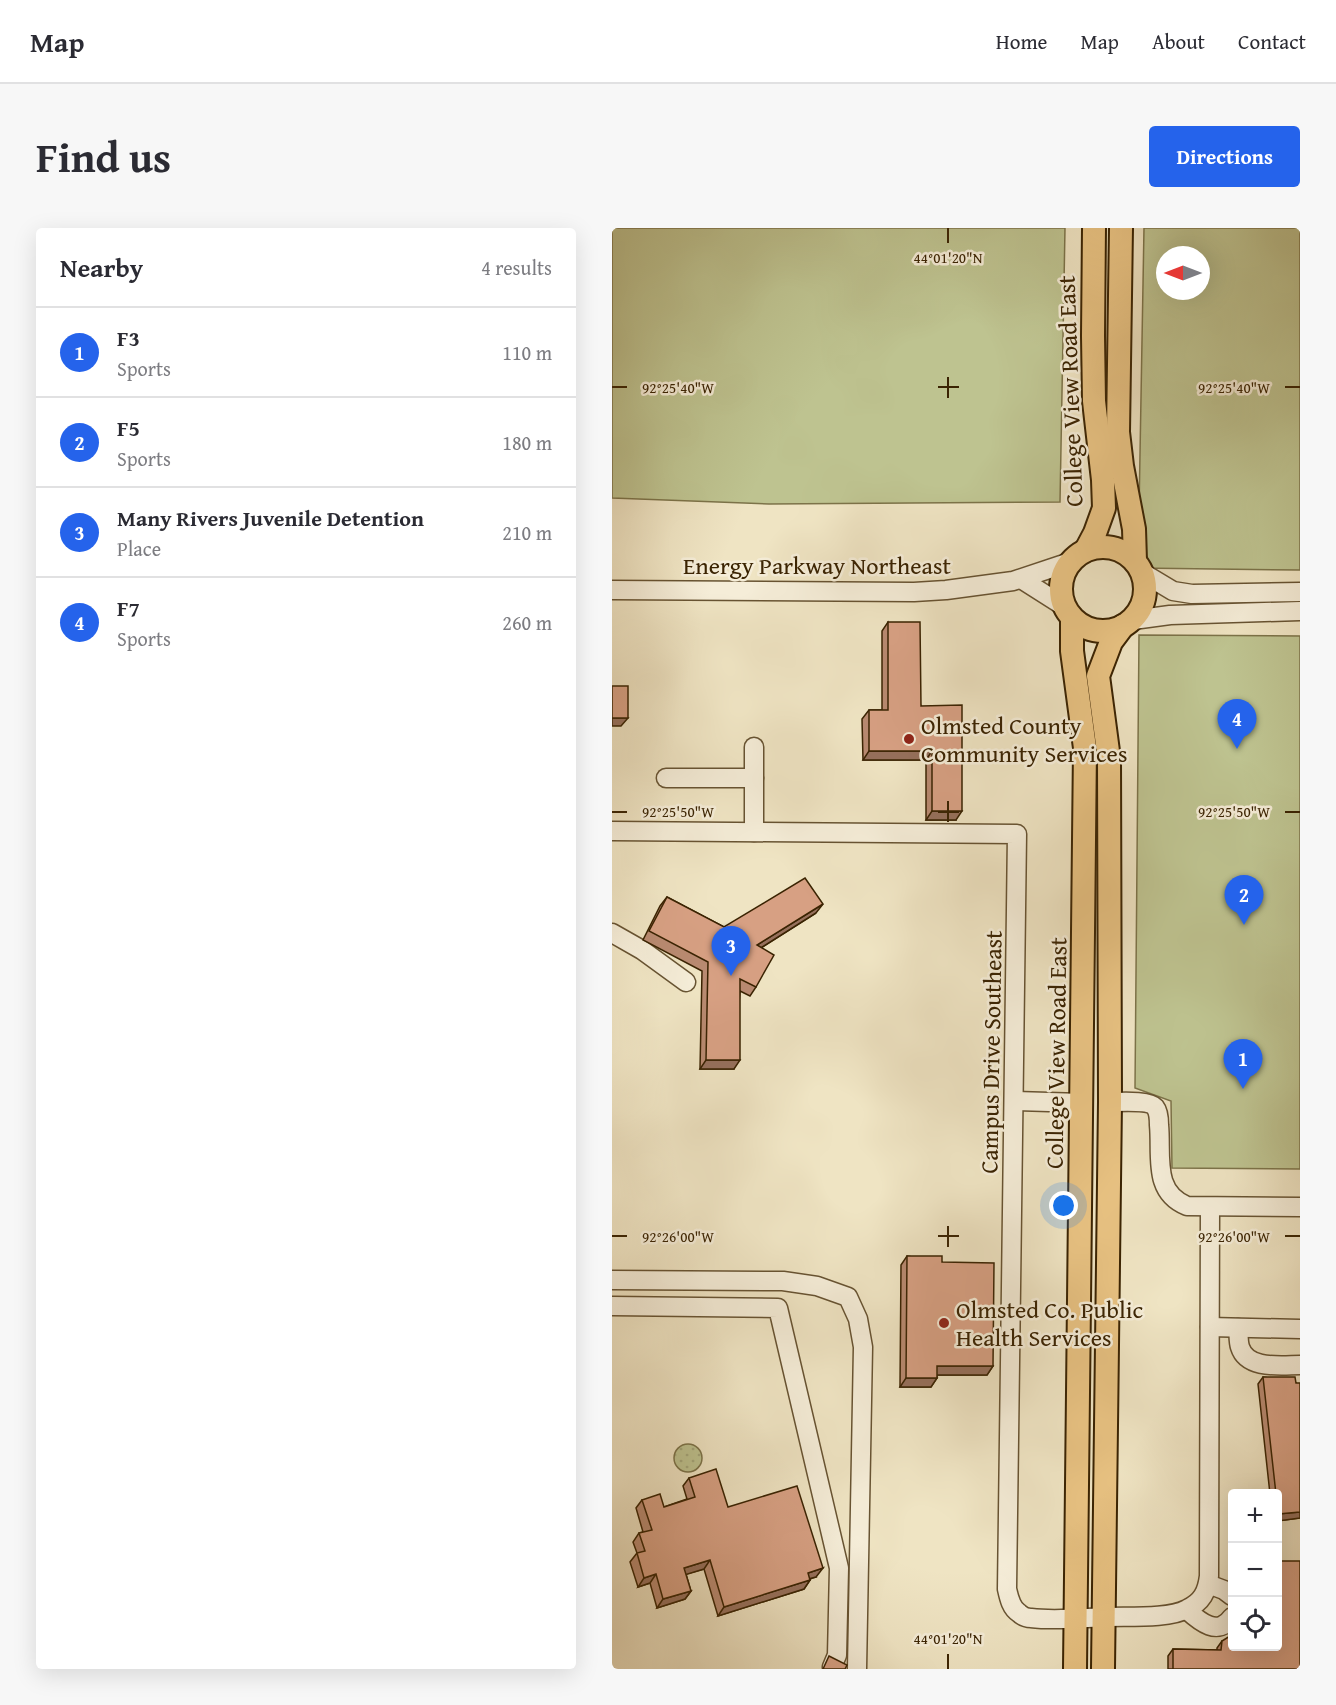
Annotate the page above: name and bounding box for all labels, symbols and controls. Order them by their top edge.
text: Map [30,21,84,62]
text: Home [996,26,1047,57]
text: Map [1080,26,1119,57]
text: About [1152,26,1205,57]
text: Contact [1238,26,1306,57]
text: Find us [36,126,171,187]
button: Directions [1149,126,1300,187]
north arrow [1156,246,1210,300]
text: 44°01'20"N [914,247,983,268]
text: Nearby [60,248,143,287]
text: 4 results [481,253,552,282]
street label: College View Road East [1048,274,1092,507]
text: F3 [117,322,140,354]
text: 1 [74,338,85,367]
text: 110 m [502,338,552,367]
text: Sports [117,354,171,383]
text: 92°25'40"W [642,377,714,398]
text: 92°25'40"W [1198,377,1270,398]
text: F5 [117,412,140,444]
text: 2 [74,428,85,457]
text: 180 m [502,428,552,457]
text: Sports [117,444,171,473]
text: Many Rivers Juvenile Detention [117,502,424,534]
text: 3 [74,518,85,547]
text: 210 m [502,518,552,547]
text: Place [117,534,161,563]
street label: Energy Parkway Northeast [683,548,951,583]
text: F7 [117,592,140,624]
text: 4 [74,608,85,637]
text: 260 m [502,608,552,637]
text: Sports [117,624,171,653]
pin: 4 [1218,700,1256,749]
place label: Olmsted County Community Services [921,708,1127,771]
marker: Olmsted County Community Services [902,732,916,746]
text: 92°25'50"W [642,801,714,822]
text: 92°25'50"W [1198,801,1270,822]
pin: 2 [1224,876,1264,925]
pin: 3 [712,926,750,976]
street label: Campus Drive Southeast [971,929,1011,1174]
street label: College View Road East [1036,936,1076,1169]
pin: 1 [1224,1040,1262,1089]
your location [1049,1191,1078,1220]
text: 92°26'00"W [642,1226,714,1247]
text: 92°26'00"W [1198,1226,1270,1247]
place label: Olmsted Co. Public Health Services [956,1292,1143,1355]
marker: Olmsted Co. Public Health Services [937,1316,951,1330]
map controls [1228,1489,1282,1651]
button: + [1228,1489,1282,1543]
button: − [1228,1543,1282,1597]
button: locate [1228,1597,1282,1651]
text: 44°01'20"N [914,1628,983,1649]

